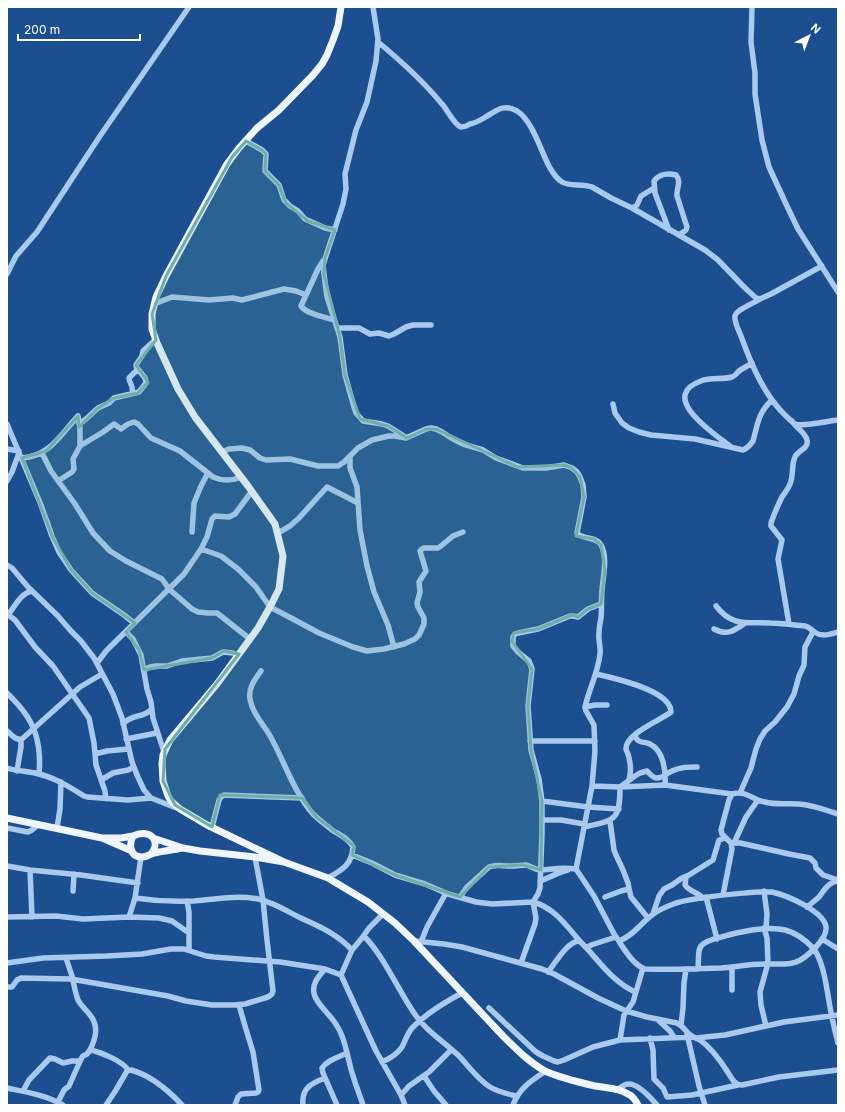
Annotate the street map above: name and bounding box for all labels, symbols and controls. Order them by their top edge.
scale bar [18,16,140,42]
north arrow [789,16,829,56]
text: N [808,21,823,37]
text: 200 m [24,22,60,37]

